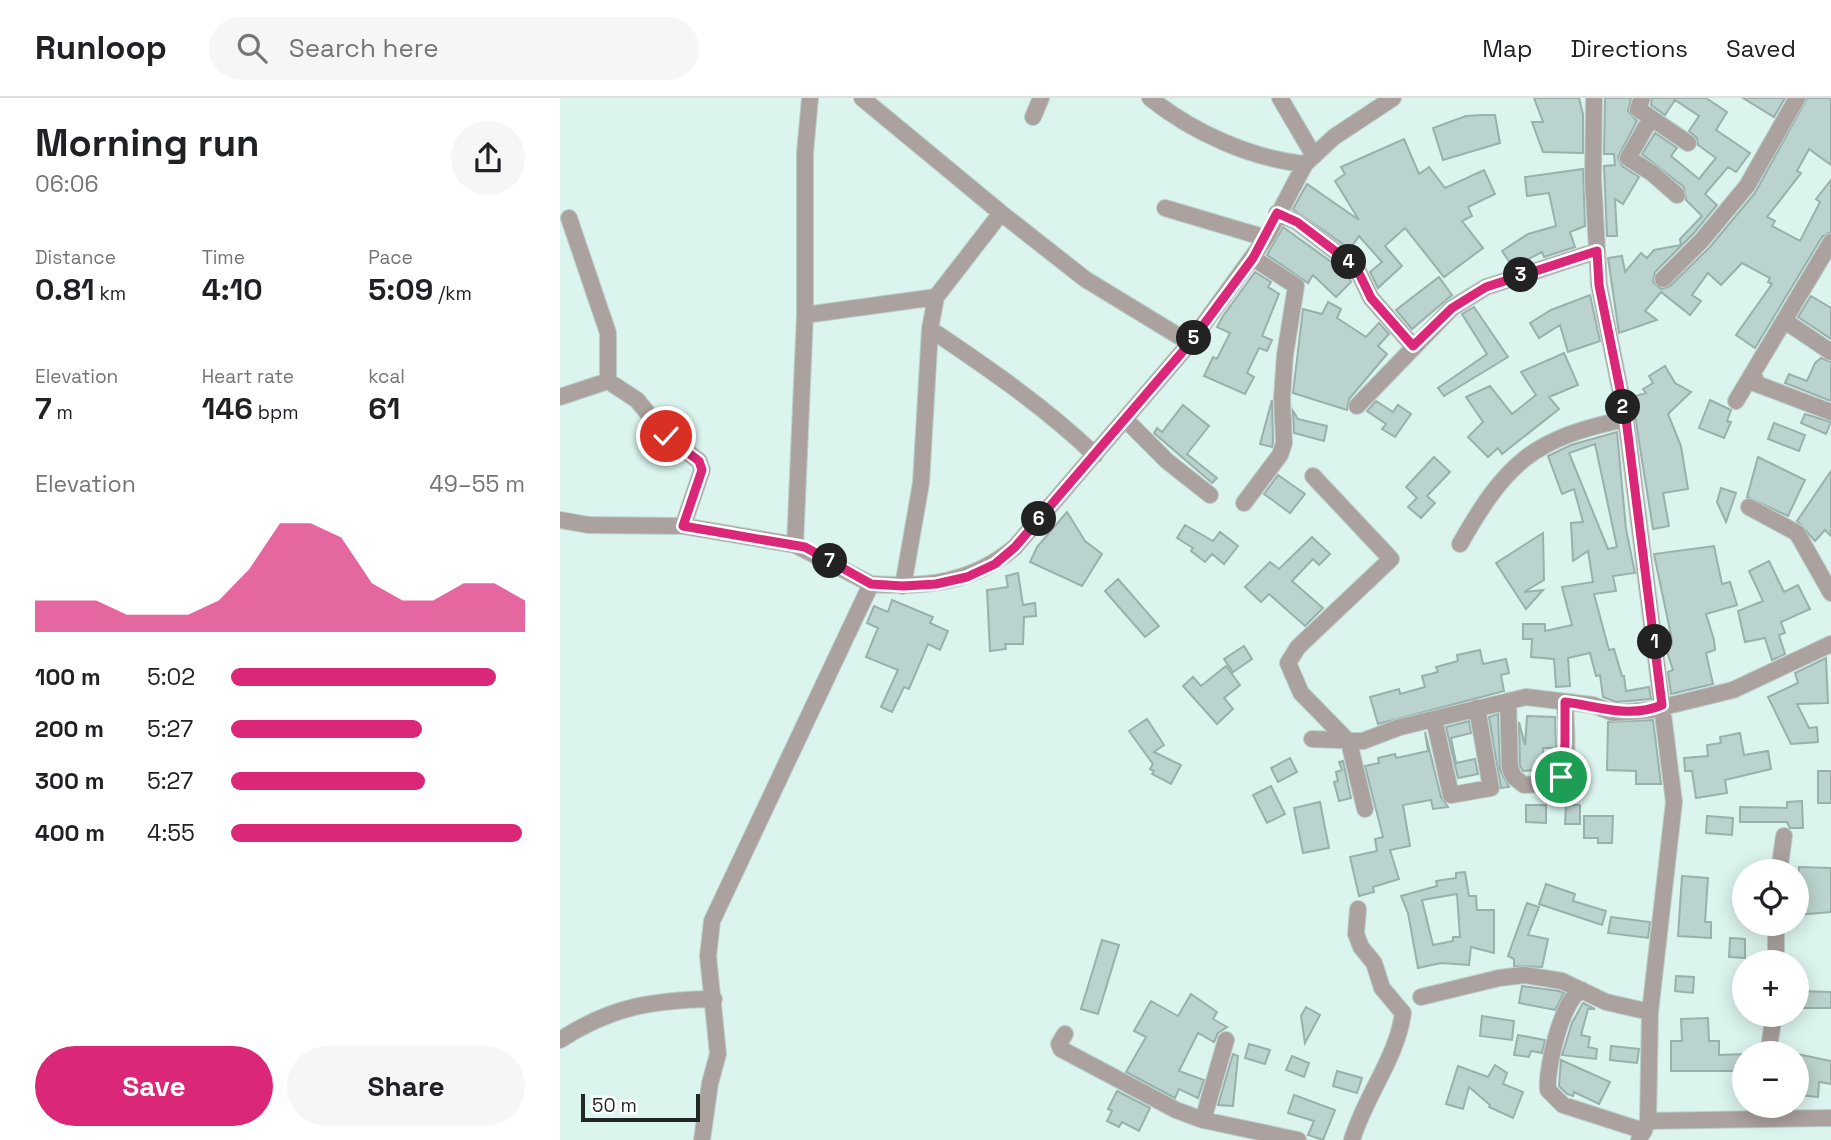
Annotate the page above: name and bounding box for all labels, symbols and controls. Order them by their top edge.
search box [209,17,699,80]
text: Runloop [35,27,167,69]
icon: search [233,29,271,67]
text: Search here [289,31,439,65]
text: Map [1482,33,1532,64]
text: Directions [1570,33,1688,64]
text: Saved [1726,33,1796,64]
text: Morning run [35,119,260,167]
button: share [451,121,525,195]
text: 06:06 [35,169,98,199]
pin: 4 [1332,244,1366,280]
text: Distance [35,245,116,270]
text: Time [202,245,245,270]
text: Pace [368,245,413,270]
text: 4 [1342,249,1355,274]
pin: 3 [1504,258,1538,292]
text: 3 [1515,262,1526,287]
text: 0.81 [35,270,95,309]
text: 4:10 [202,270,263,309]
text: 5:09 [368,270,433,309]
text: km [95,281,126,306]
text: /km [433,281,472,306]
pin: 5 [1176,320,1212,356]
text: 5 [1188,325,1199,350]
text: Elevation [35,364,118,389]
text: Heart rate [202,364,294,389]
text: kcal [368,364,405,389]
text: 7 [35,389,52,428]
text: 146 [202,389,253,428]
text: 61 [368,389,400,428]
pin: 2 [1606,390,1640,424]
text: 2 [1617,394,1628,419]
text: m [52,400,73,425]
text: bpm [253,400,299,425]
pin [636,406,696,466]
icon: check [647,417,685,455]
text: Elevation [35,469,136,499]
text: 49–55 m [429,469,525,499]
pin: 6 [1022,502,1056,536]
text: 6 [1033,506,1044,531]
pin: 7 [812,544,848,578]
text: 7 [824,548,835,573]
pin: 1 [1638,624,1672,660]
text: 1 [1650,629,1659,654]
text: 100 m [35,662,101,692]
text: 5:02 [147,662,195,692]
text: 200 m [35,714,104,744]
text: 5:27 [147,714,193,744]
pin [1531,747,1591,807]
icon: arrive [1542,758,1580,796]
text: 300 m [35,766,104,796]
text: 5:27 [147,766,193,796]
text: 400 m [35,818,105,848]
text: 4:55 [147,818,195,848]
map controls [1732,859,1809,1118]
button: locate [1732,859,1809,936]
button: + [1732,950,1809,1027]
button: − [1732,1041,1809,1118]
button: Save [35,1046,273,1126]
button: Share [287,1046,525,1126]
scale bar [581,1091,700,1123]
text: 50 m [592,1093,637,1118]

